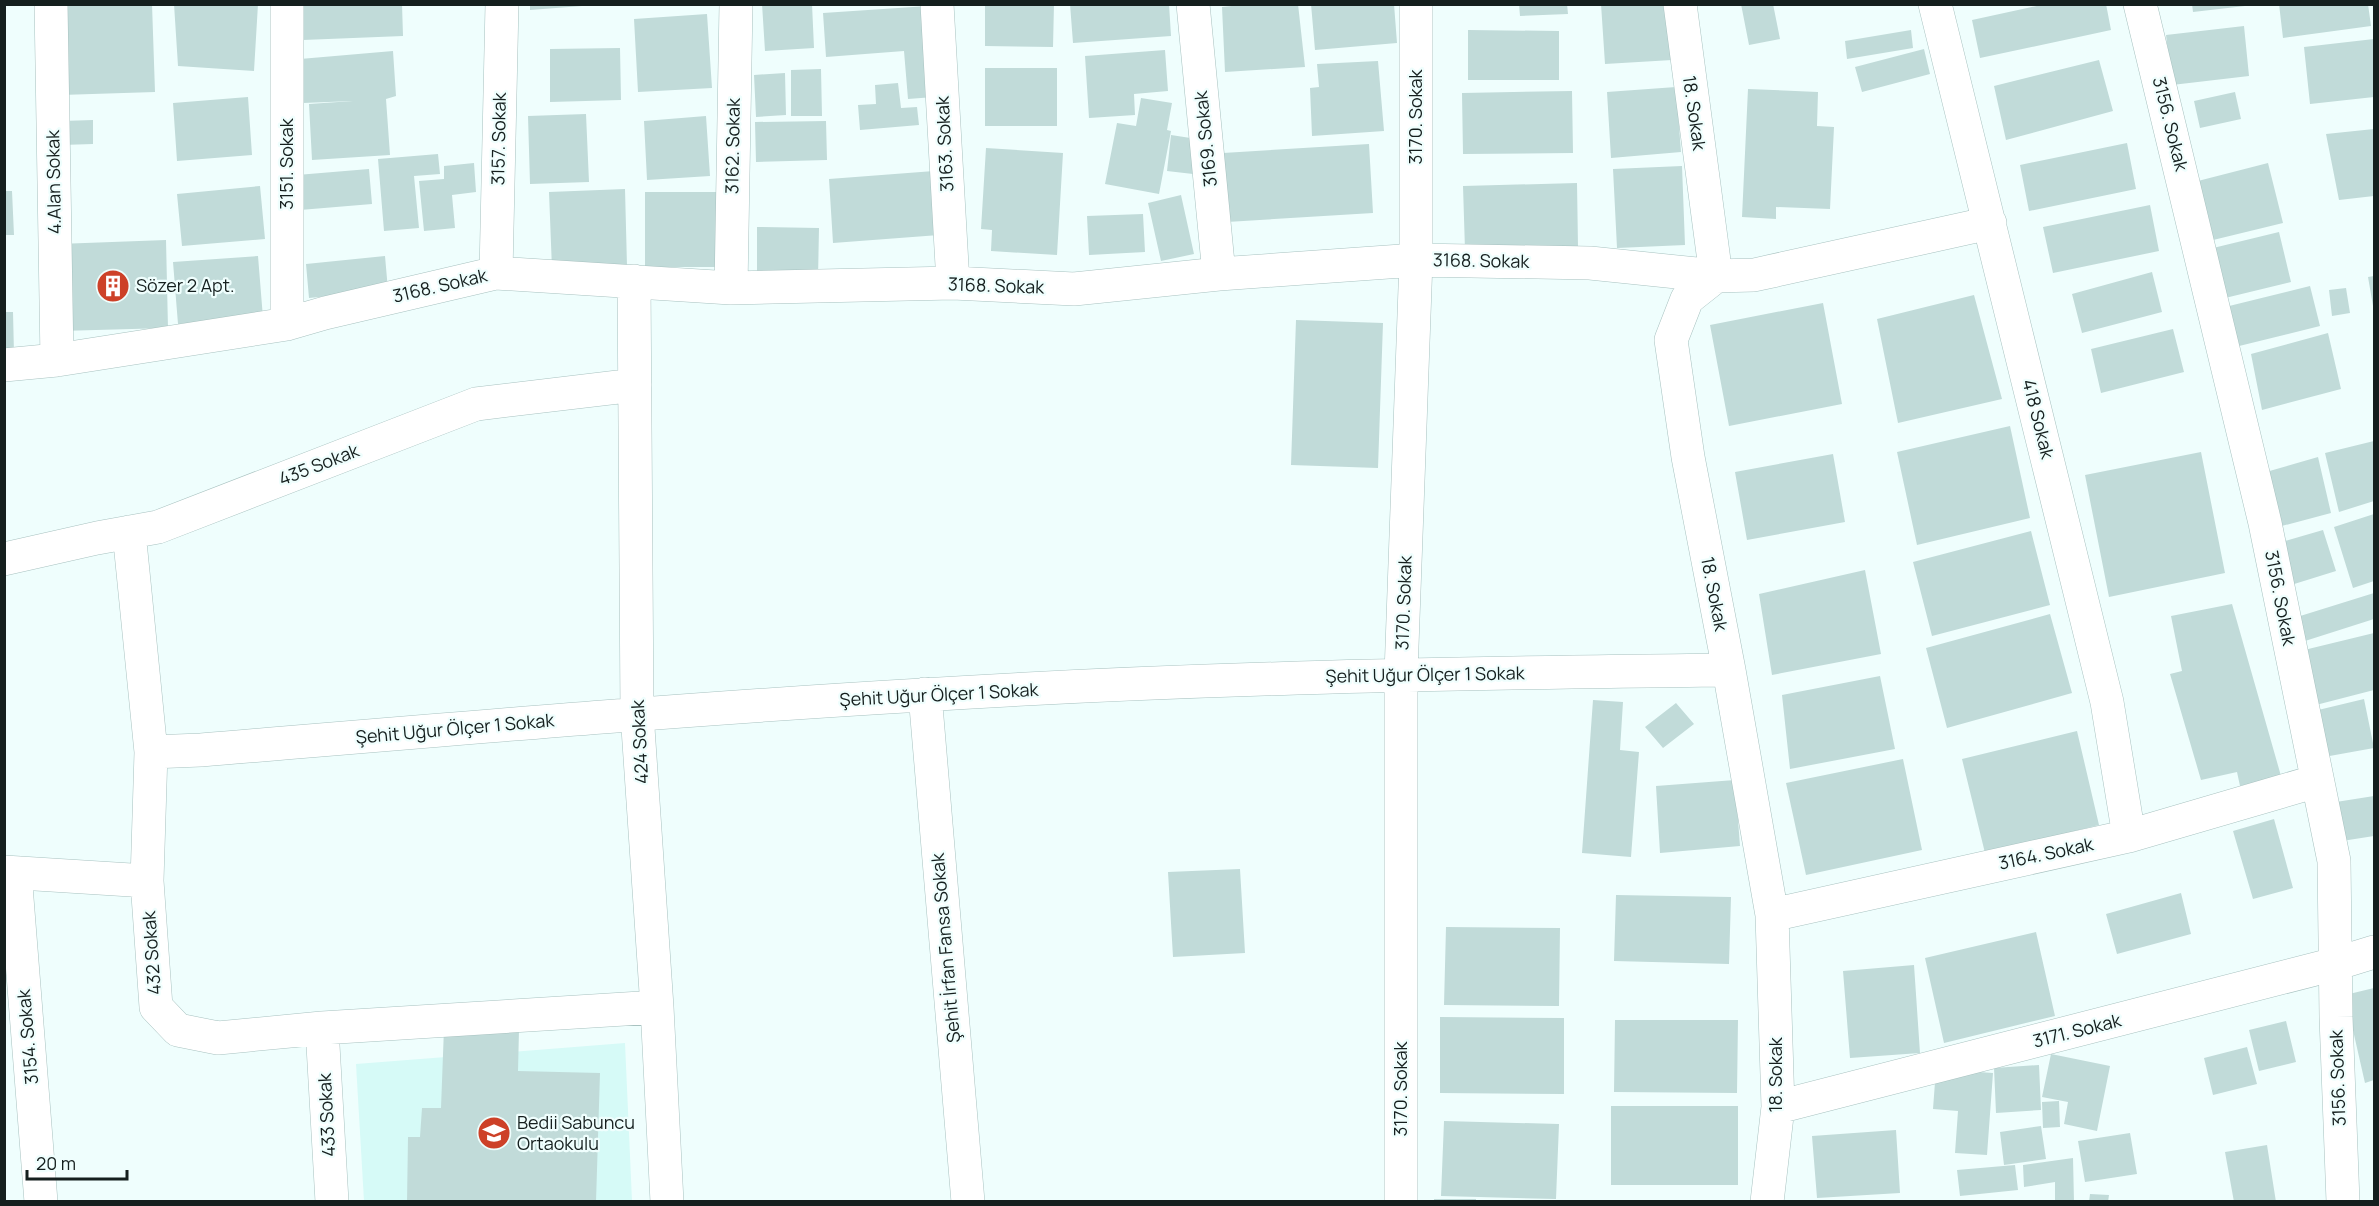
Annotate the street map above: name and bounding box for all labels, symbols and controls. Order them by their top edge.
street label: 3170. Sokak [1403,69,1427,164]
street label: 18. Sokak [1678,74,1712,153]
street label: 3156. Sokak [2148,74,2195,174]
street label: 3169. Sokak [1188,89,1222,188]
street label: 3157. Sokak [485,91,511,186]
street label: 3163. Sokak [929,94,958,193]
street label: 3162. Sokak [719,97,745,194]
street label: 3151. Sokak [274,117,298,210]
street label: 4.Alan Sokak [40,129,66,234]
street label: 3168. Sokak [1433,247,1530,273]
street label: 3168. Sokak [390,262,490,308]
building icon: Sözer 2 Apt. [95,268,131,304]
street label: 3168. Sokak [947,271,1046,299]
place label: Sözer 2 Apt. [136,273,235,297]
street label: 418 Sokak [2017,376,2061,462]
street label: 435 Sokak [275,437,363,490]
street label: 3156. Sokak [2260,548,2302,648]
street label: 3170. Sokak [1389,554,1417,651]
street label: 18. Sokak [1696,555,1734,634]
street label: Şehit Uğur Ölçer 1 Sokak [1325,660,1526,688]
street label: Şehit Uğur Ölçer 1 Sokak [839,677,1040,711]
street label: 424 Sokak [625,698,653,785]
street label: Şehit Uğur Ölçer 1 Sokak [355,707,556,749]
street label: 3164. Sokak [1996,831,2096,875]
street label: Şehit İrfan Fansa Sokak [925,851,965,1044]
street label: 432 Sokak [136,909,166,996]
street label: 3154. Sokak [11,987,43,1086]
street label: 3171. Sokak [2030,1007,2124,1053]
street label: 3156. Sokak [2323,1028,2351,1127]
street label: 18. Sokak [1763,1036,1787,1113]
street label: 3170. Sokak [1388,1041,1412,1136]
street label: 433 Sokak [312,1072,340,1157]
place label: Bedii Sabuncu Ortaokulu [517,1110,635,1155]
school or university icon: Bedii Sabuncu Ortaokulu [476,1115,512,1151]
scale bar [27,1143,128,1181]
text: 20 m [36,1151,76,1175]

